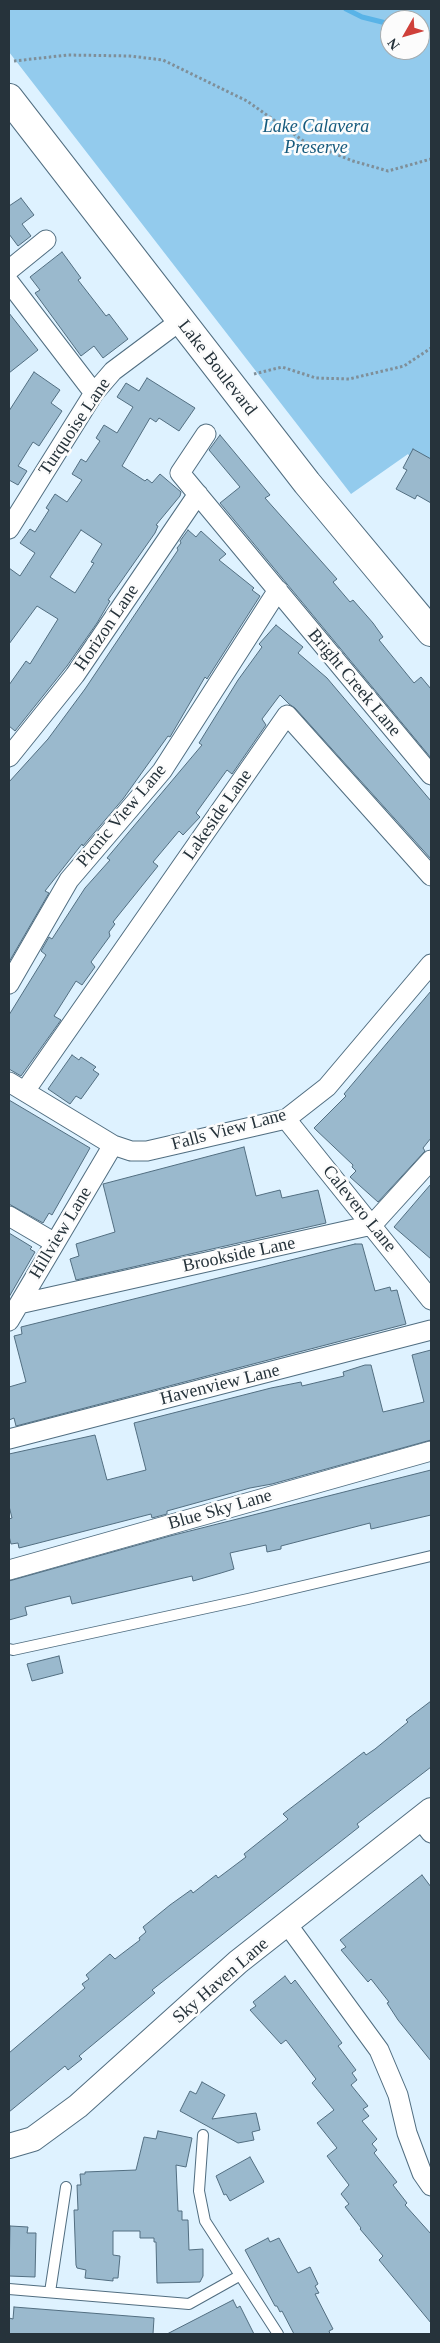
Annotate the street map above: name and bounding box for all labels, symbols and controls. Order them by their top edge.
north arrow [380,10,430,60]
text: N [385,35,403,53]
park label: Lake Calavera Preserve [263,116,369,158]
street label: Lake Boulevard [173,316,261,420]
street label: Turquoise Lane [35,374,115,480]
street label: Horizon Lane [70,581,144,675]
street label: Bright Creek Lane [303,625,405,741]
street label: Picnic View Lane [73,760,171,872]
street label: Lakeside Lane [179,766,257,864]
street label: Falls View Lane [169,1104,289,1156]
street label: Calevero Lane [317,1161,401,1257]
street label: Hillview Lane [25,1183,97,1283]
street label: Brookside Lane [181,1233,297,1277]
street label: Havenview Lane [158,1360,282,1410]
street label: Blue Sky Lane [166,1485,274,1535]
street label: Sky Haven Lane [169,1933,273,2029]

